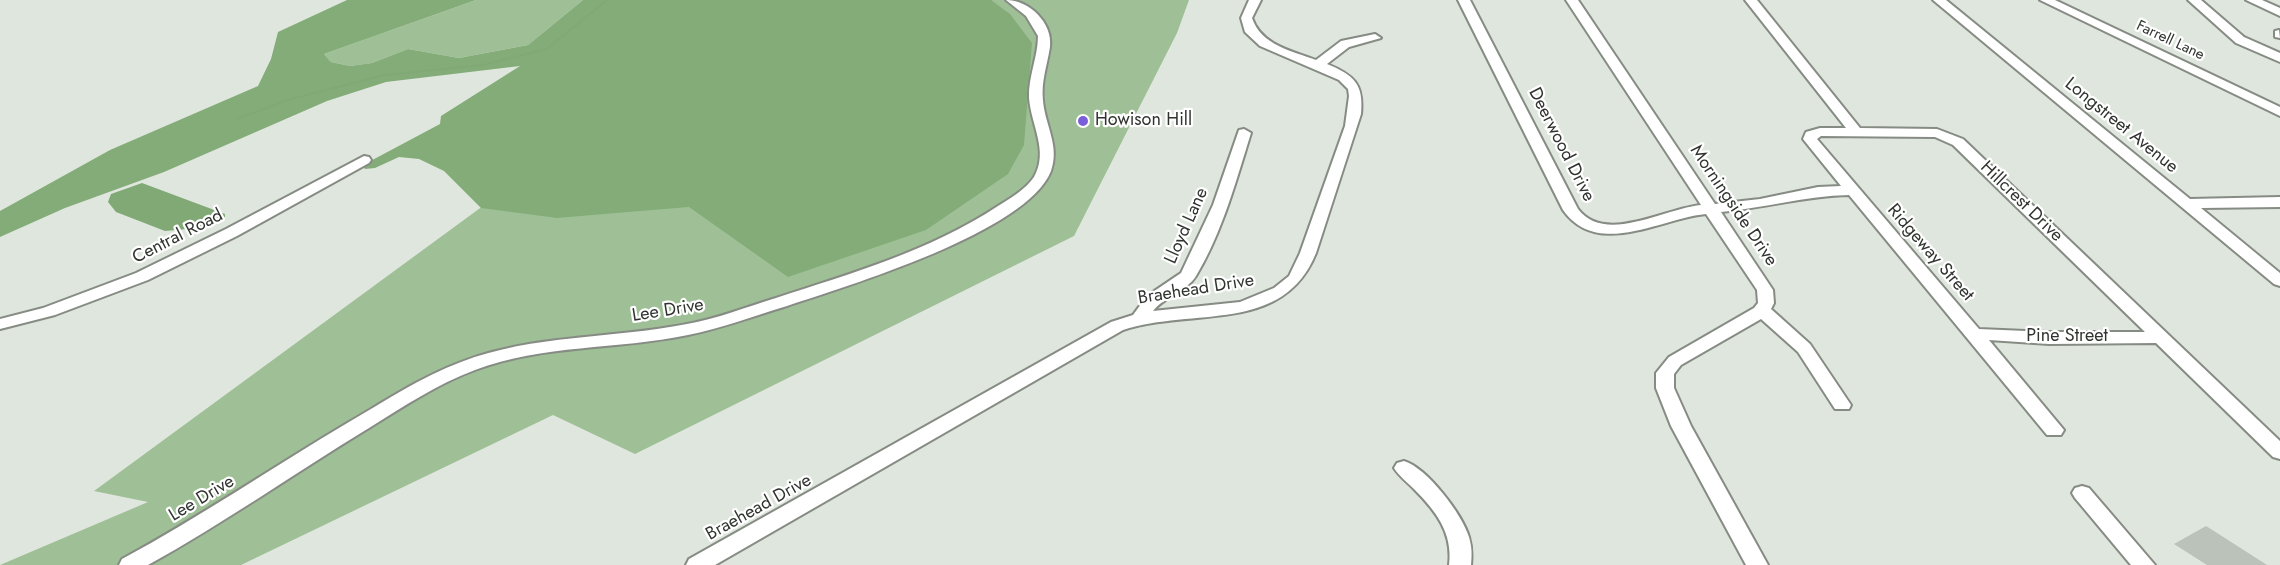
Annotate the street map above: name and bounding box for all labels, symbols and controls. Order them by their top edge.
street label: Farrell Lane [2133,17,2207,65]
street label: Longstreet Avenue [2060,74,2182,178]
street label: Deerwood Drive [1523,85,1599,205]
place label: Howison Hill [1095,110,1192,132]
marker: Howison Hill [1076,114,1090,128]
street label: Morningside Drive [1685,141,1781,271]
street label: Hillcrest Drive [1975,157,2067,247]
street label: Lloyd Lane [1161,185,1213,267]
street label: Ridgeway Street [1882,200,1978,306]
street label: Central Road [129,205,227,269]
street label: Braehead Drive [1136,270,1256,310]
street label: Lee Drive [631,295,705,327]
street label: Pine Street [2026,326,2108,348]
street label: Braehead Drive [703,470,815,546]
street label: Lee Drive [166,471,238,527]

